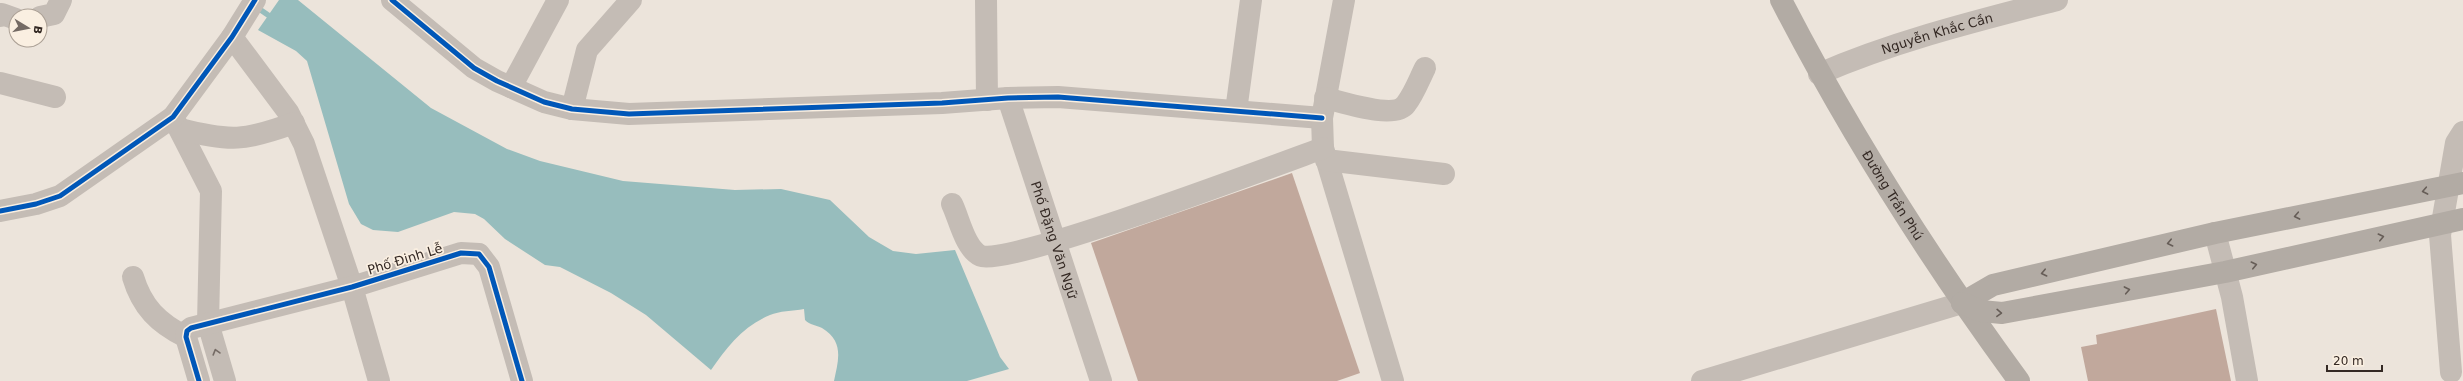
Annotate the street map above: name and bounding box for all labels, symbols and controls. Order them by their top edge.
north arrow [8,8,48,48]
street label: Nguyễn Khắc Cần [1879,10,1994,57]
text: B [30,24,44,35]
street label: Đường Trần Phú [1859,147,1927,243]
street label: Phố Đặng Văn Ngữ [1028,179,1081,301]
one-way arrow [2422,186,2428,194]
one-way arrow [2294,212,2301,220]
one-way arrow [2377,233,2384,242]
one-way arrow [2167,239,2173,247]
street label: Phố Đinh Lễ [366,240,444,278]
one-way arrow [2251,262,2258,270]
one-way arrow [2041,269,2047,277]
one-way arrow [2124,286,2130,295]
one-way arrow [1996,308,2002,317]
scale bar [2327,347,2382,373]
one-way arrow [212,349,221,356]
text: 20 m [2333,354,2364,368]

